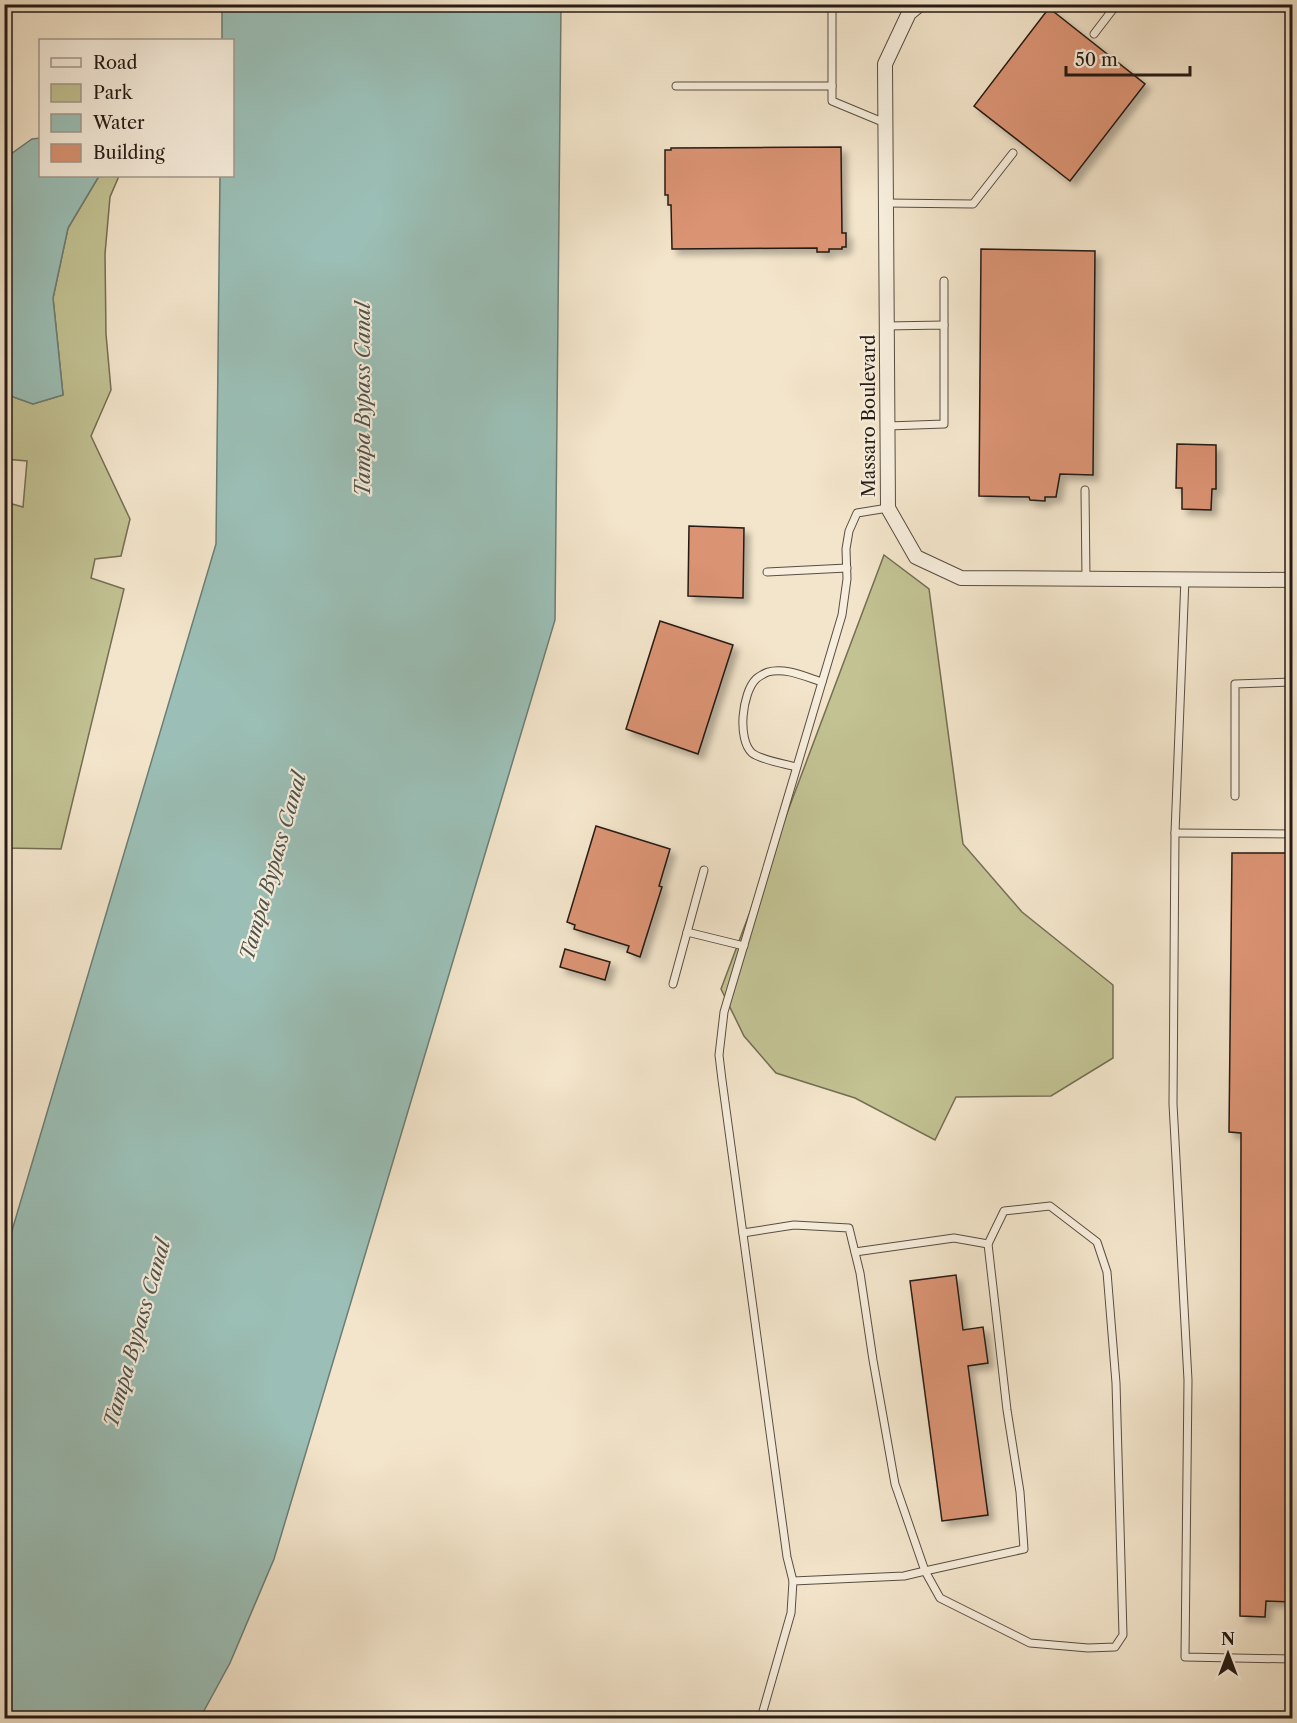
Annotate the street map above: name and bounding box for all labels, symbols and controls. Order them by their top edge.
legend [39,39,234,177]
scale bar [1066,39,1190,77]
text: 50 m [1075,49,1118,71]
text: Road [93,52,138,74]
text: Park [93,82,134,104]
text: Water [92,112,145,134]
text: Building [93,142,165,164]
water label: Tampa Bypass Canal [351,299,375,496]
street label: Massaro Boulevard [858,335,880,497]
water label: Tampa Bypass Canal [235,767,312,963]
water label: Tampa Bypass Canal [99,1234,176,1430]
north arrow [1198,1624,1258,1684]
text: N [1221,1629,1235,1649]

